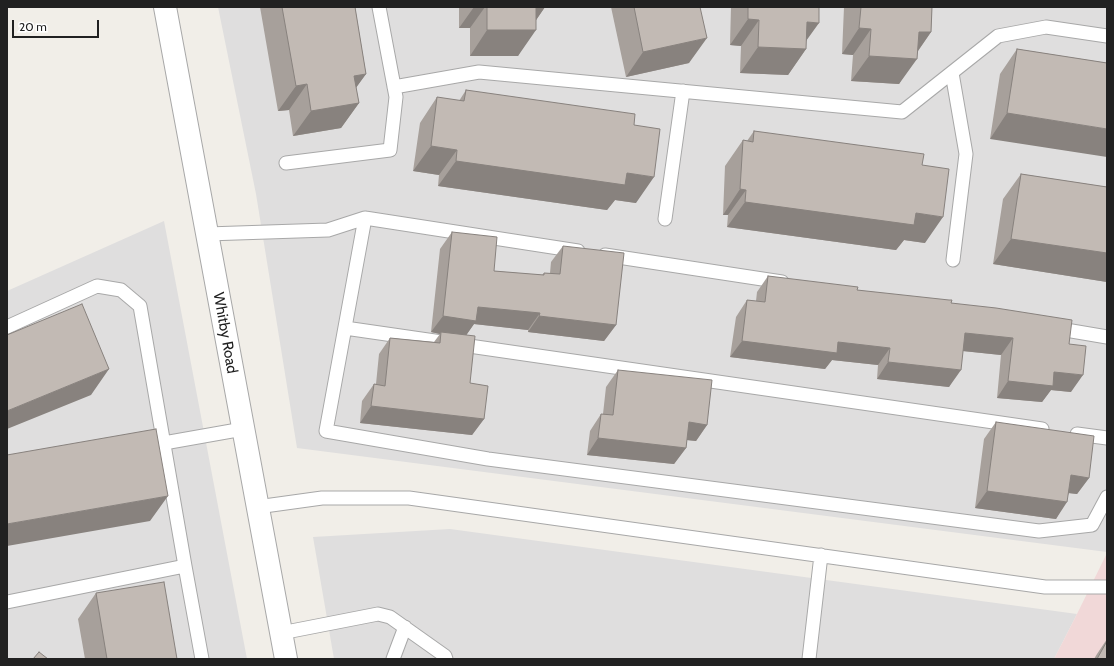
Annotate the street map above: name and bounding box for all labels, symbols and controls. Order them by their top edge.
scale bar [14,12,101,38]
text: 20 m [19,19,47,34]
street label: Whitby Road [209,291,241,375]

